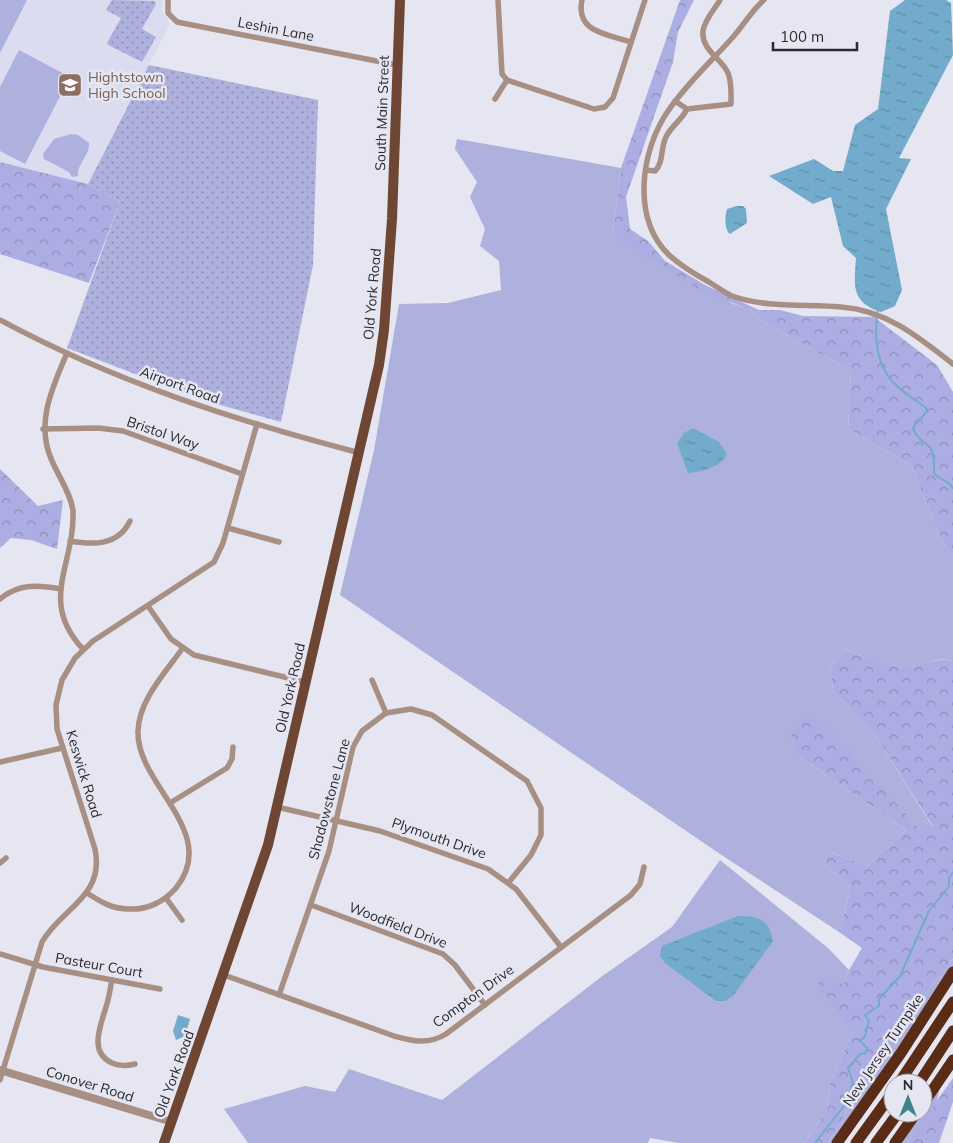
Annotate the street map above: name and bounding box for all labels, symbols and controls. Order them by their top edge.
street label: Leshin Lane [236,13,316,45]
scale bar [773,20,857,52]
text: 100 m [780,27,824,46]
street label: South Main Street [371,55,393,171]
place label: Hightstown High School [88,68,166,102]
school or university icon: Hightstown High School [57,72,83,98]
street label: Old York Road [359,247,385,341]
street label: Airport Road [138,362,222,408]
street label: Bristol Way [125,412,202,454]
street label: Old York Road [271,641,309,735]
street label: Keswick Road [62,728,106,820]
street label: Shadowstone Lane [304,736,354,862]
street label: Plymouth Drive [389,813,489,863]
street label: Woodfield Drive [346,898,450,952]
street label: Pasteur Court [54,948,144,982]
street label: Compton Drive [429,960,517,1032]
street label: New Jersey Turnpike [839,991,927,1109]
street label: Old York Road [150,1028,198,1120]
street label: Conover Road [44,1062,136,1106]
north arrow [883,1073,933,1123]

